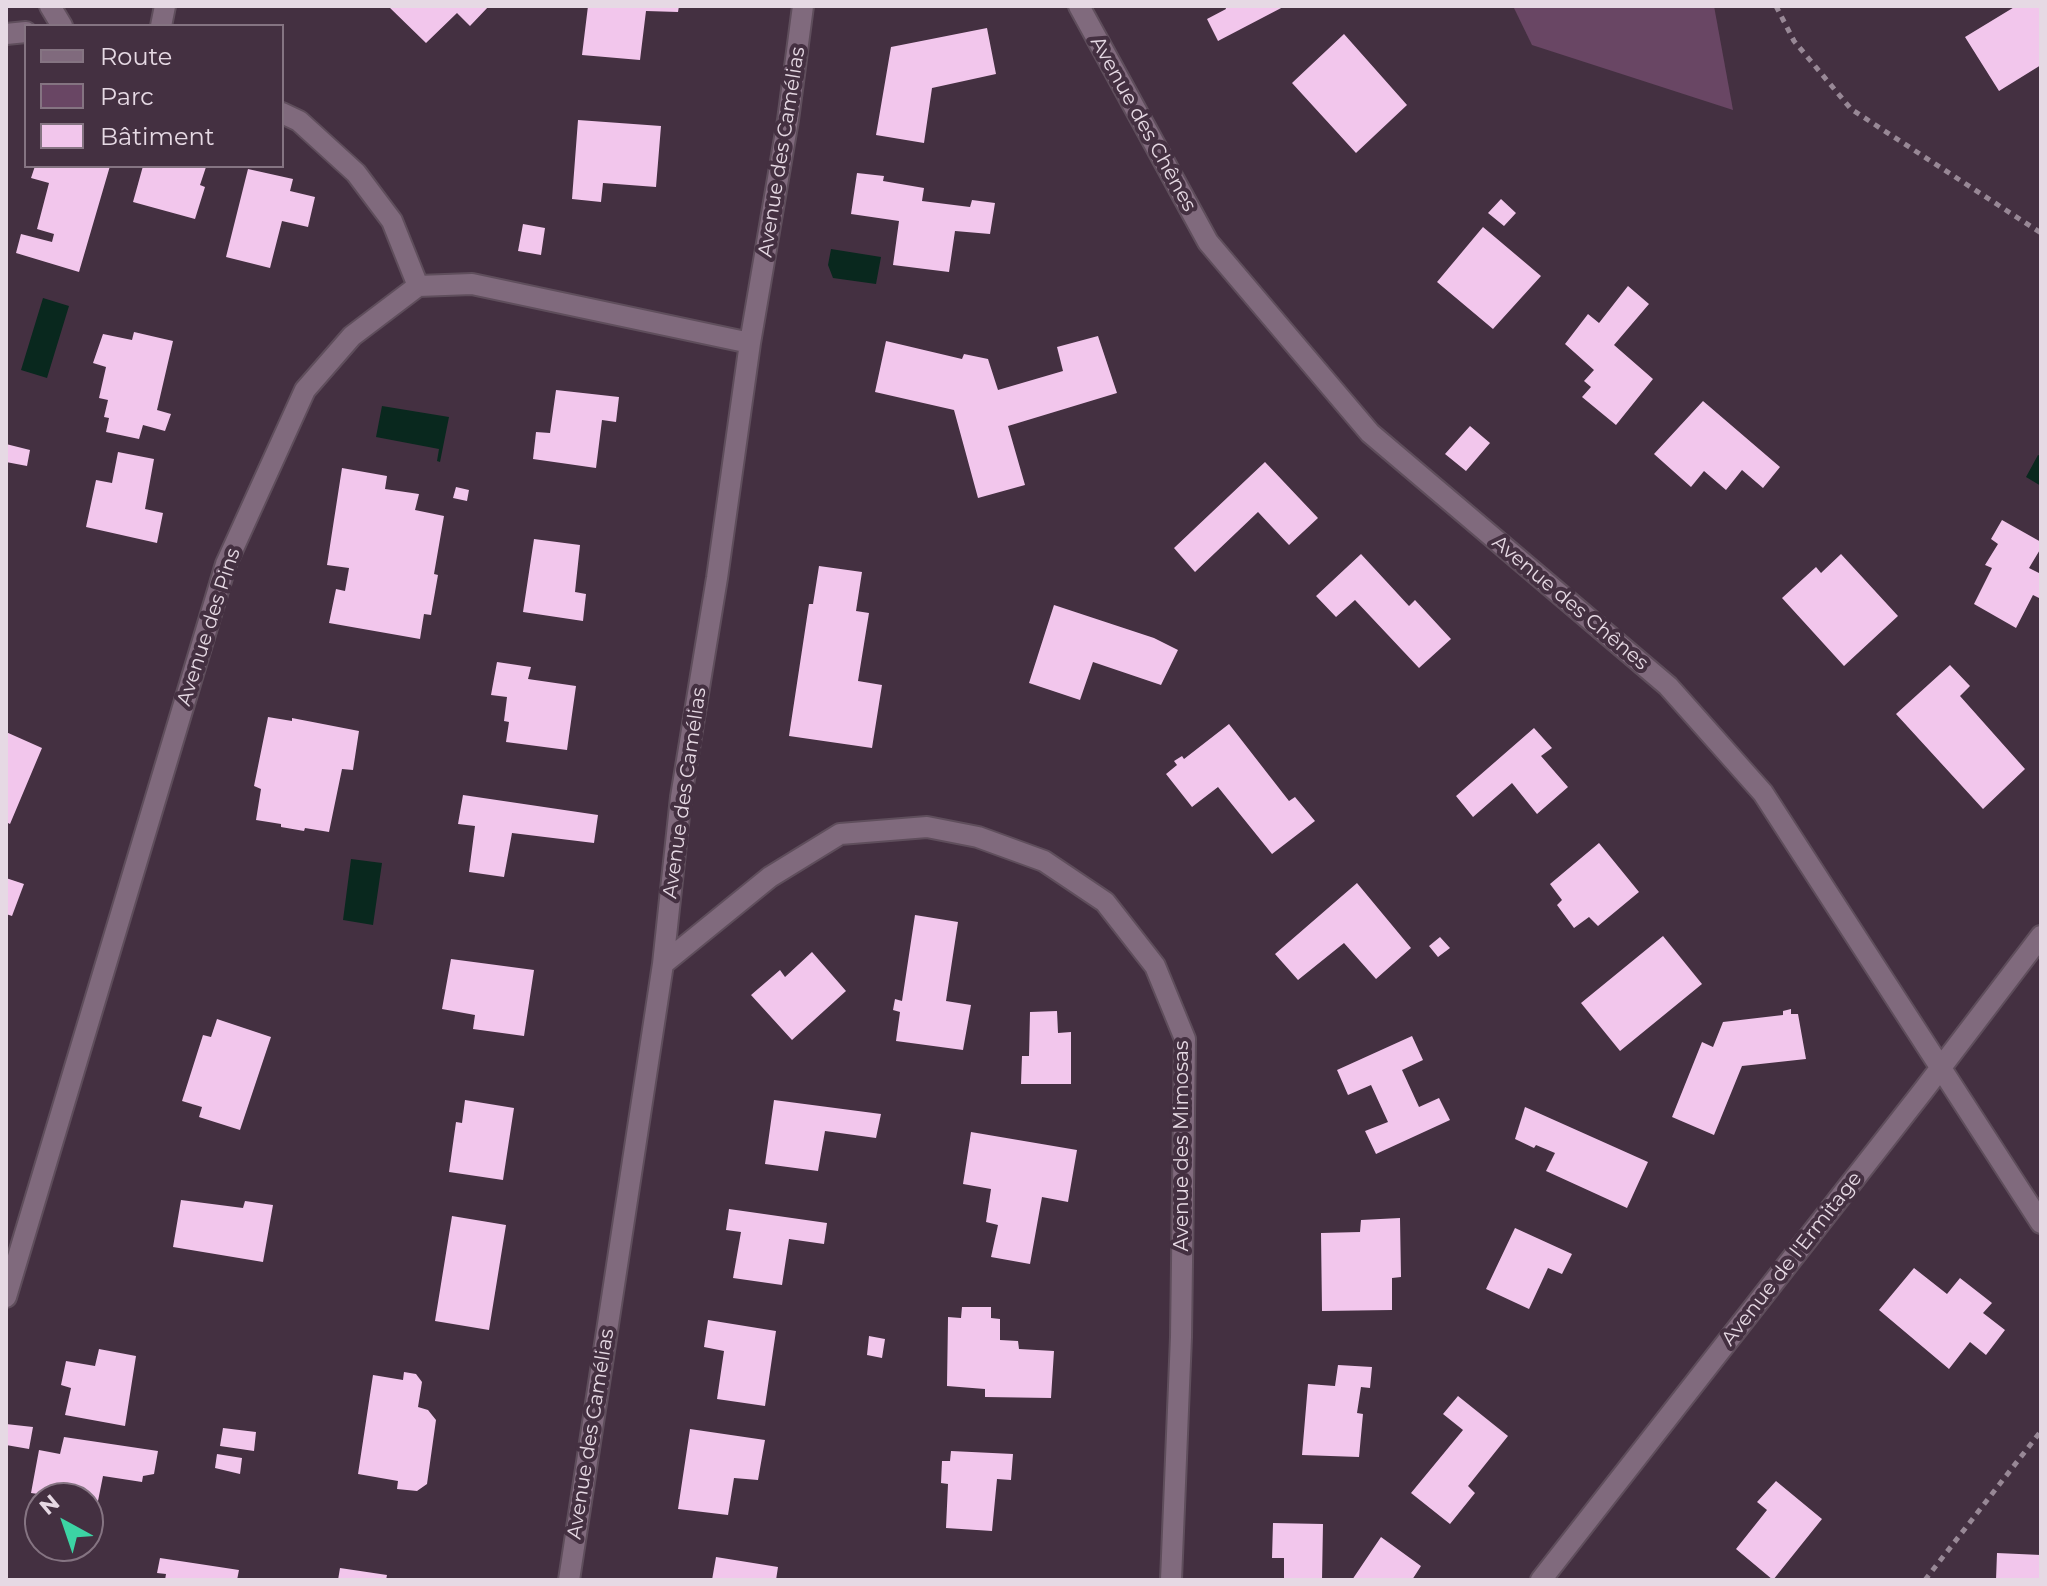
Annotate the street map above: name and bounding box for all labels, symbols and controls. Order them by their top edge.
legend [24,24,284,168]
street label: Avenue des Chênes [1085,32,1201,216]
text: Route [100,42,172,71]
street label: Avenue des Camélias [754,45,810,259]
text: Parc [100,82,154,111]
text: Bâtiment [100,122,214,151]
street label: Avenue des Chênes [1487,531,1653,675]
street label: Avenue des Pins [172,545,246,709]
street label: Avenue des Camélias [658,686,712,900]
street label: Avenue des Mimosas [1170,1041,1194,1251]
street label: Avenue de l'Ermitage [1717,1167,1867,1351]
street label: Avenue des Camélias [563,1327,619,1541]
north arrow [24,1482,104,1562]
text: N [34,1489,65,1521]

